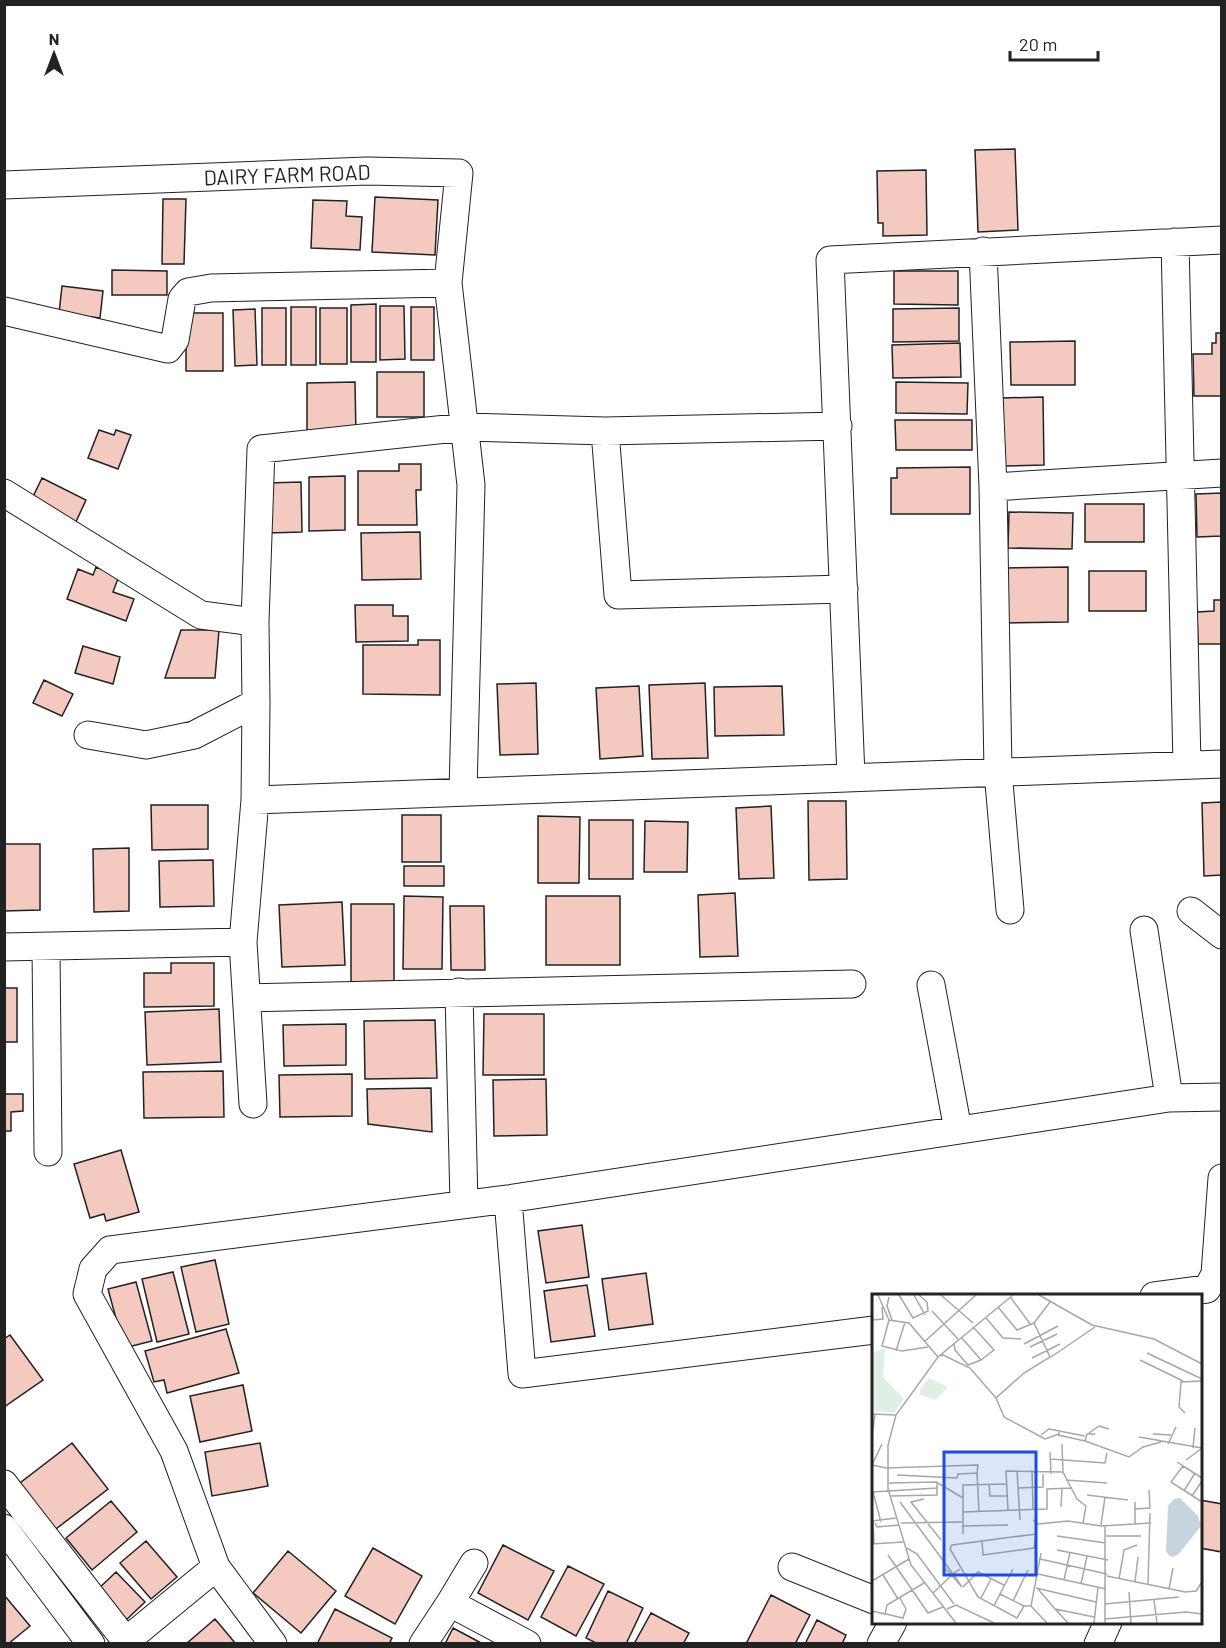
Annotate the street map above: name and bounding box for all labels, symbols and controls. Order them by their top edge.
north arrow [24,24,84,84]
scale bar [1010,24,1098,62]
text: N [49,29,59,48]
text: 20 m [1019,33,1057,55]
street label: DAIRY FARM ROAD [203,159,371,189]
inset map [872,1294,1202,1624]

